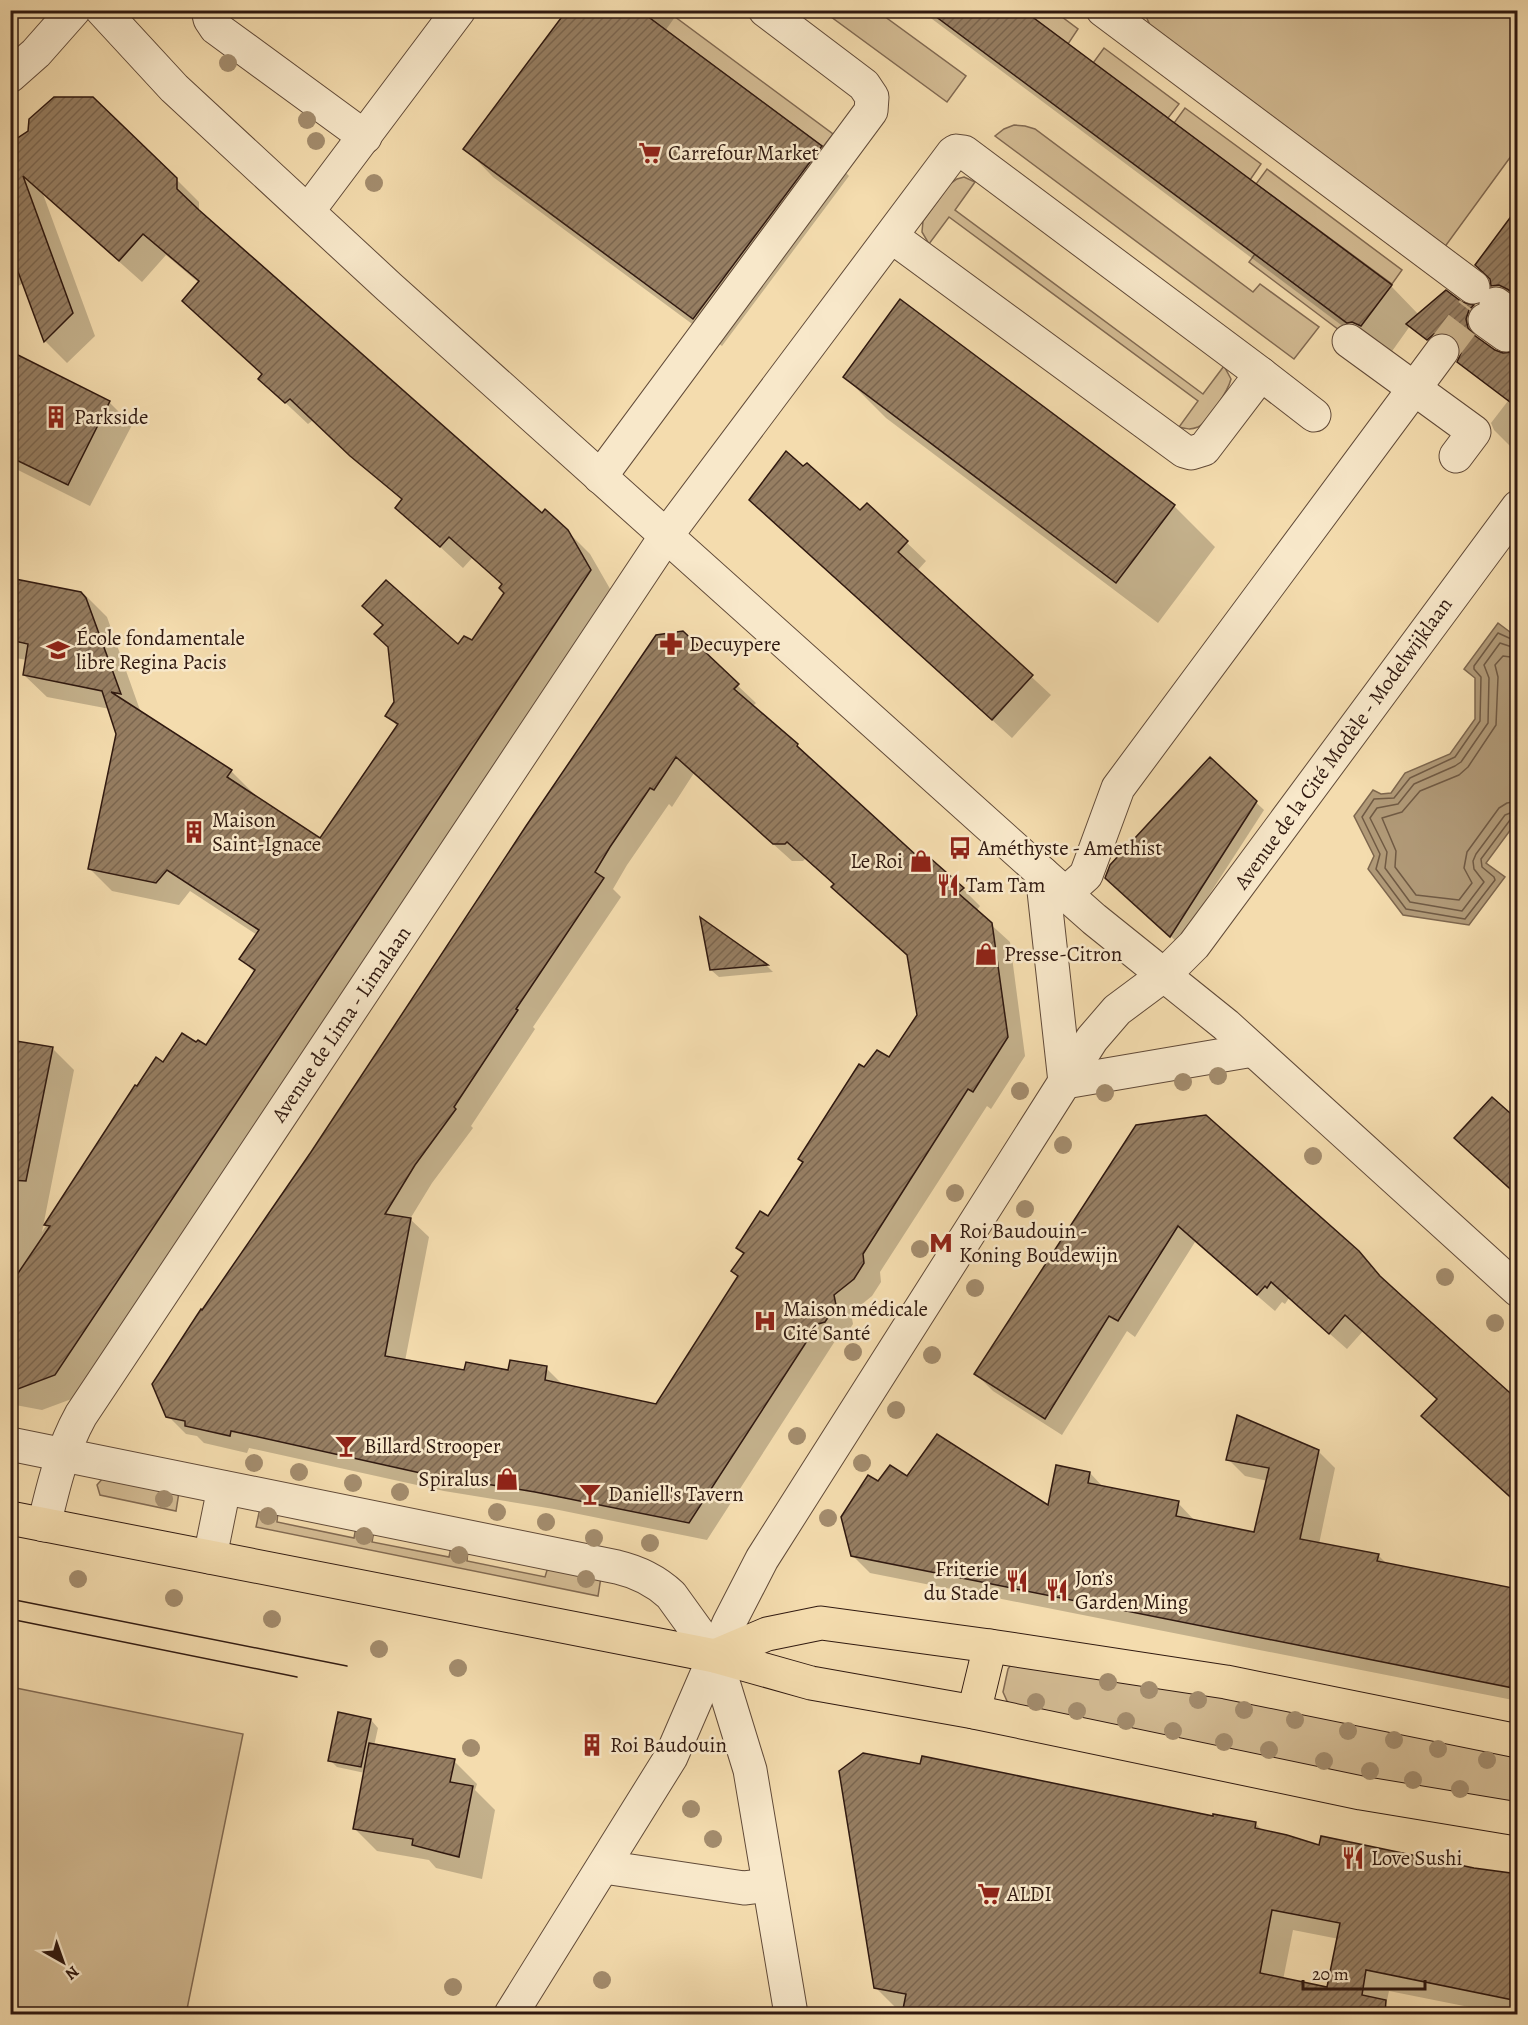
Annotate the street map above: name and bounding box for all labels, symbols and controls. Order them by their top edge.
place label: Carrefour Market [668,139,819,167]
supermarket icon: Carrefour Market [637,140,663,166]
place label: Parkside [74,403,148,431]
building icon: Parkside [43,404,69,430]
street label: Avenue de la Cité Modèle - Modelwijklaan [1227,591,1459,895]
place label: École fondamentale libre Regina Pacis [76,624,245,676]
place label: Decuypere [689,630,781,658]
pharmacy icon: Decuypere [658,631,684,657]
school or university icon: École fondamentale libre Regina Pacis [45,637,71,663]
place label: Maison Saint-Ignace [212,806,321,858]
building icon: Maison Saint-Ignace [181,819,207,845]
place label: Améthyste - Amethist [977,834,1162,862]
bus stop icon: Améthyste - Amethist [947,835,973,861]
place label: Le Roi [850,847,903,875]
shop icon: Le Roi [908,848,934,874]
place label: Tam Tam [966,871,1046,899]
restaurant icon: Tam Tam [935,872,961,898]
street label: Avenue de Lima - Limalaan [264,920,417,1128]
place label: Presse-Citron [1004,940,1122,968]
shop icon: Presse-Citron [973,941,999,967]
place label: Roi Baudouin - Koning Boudewijn [959,1217,1118,1269]
metro station icon: Roi Baudouin - Koning Boudewijn [928,1230,954,1256]
place label: Maison médicale Cité Santé [783,1295,928,1347]
hospital icon: Maison médicale Cité Santé [752,1308,778,1334]
place label: Billard Strooper [364,1432,501,1460]
bar icon: Billard Strooper [333,1433,359,1459]
place label: Spiralus [418,1465,489,1493]
shop icon: Spiralus [494,1466,520,1492]
place label: Daniell's Tavern [608,1480,744,1508]
bar icon: Daniell's Tavern [577,1481,603,1507]
place label: Friterie du Stade [924,1555,999,1607]
place label: Jon’s Garden Ming [1075,1564,1189,1616]
restaurant icon: Friterie du Stade [1004,1568,1030,1594]
restaurant icon: Jon’s Garden Ming [1044,1577,1070,1603]
place label: Roi Baudouin [610,1731,727,1759]
building icon: Roi Baudouin [579,1732,605,1758]
place label: Love Sushi [1371,1844,1462,1872]
restaurant icon: Love Sushi [1340,1845,1366,1871]
place label: ALDI [1006,1880,1052,1908]
supermarket icon: ALDI [976,1881,1002,1907]
north arrow [33,1932,93,1992]
scale bar [1303,1953,1424,1991]
text: N [60,1961,84,1985]
text: 20 m [1312,1962,1349,1986]

